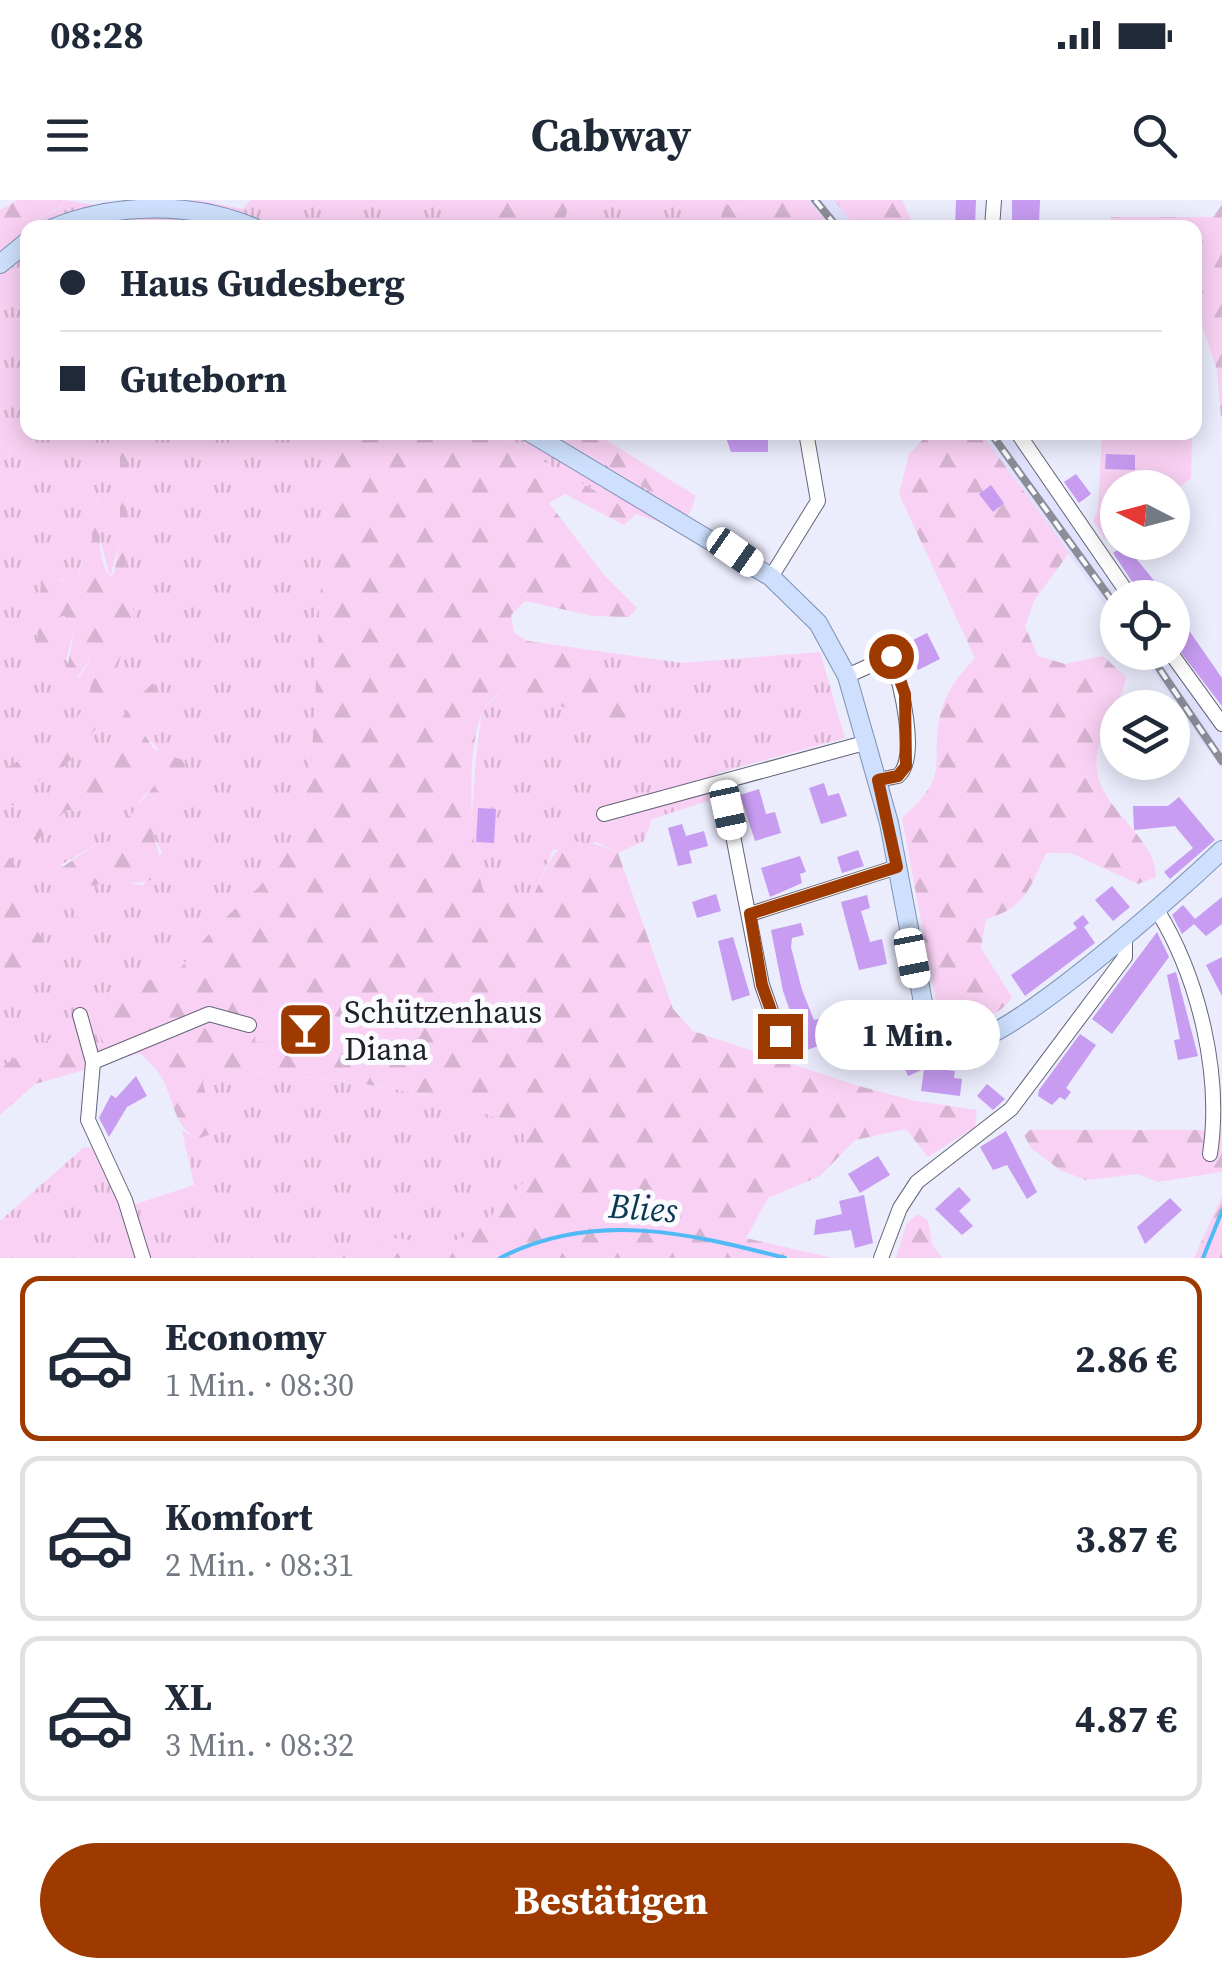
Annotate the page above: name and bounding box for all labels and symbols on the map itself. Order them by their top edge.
north arrow [1100,470,1190,560]
car [702,523,768,581]
route start [869,634,914,679]
car [707,778,749,842]
car [892,926,932,990]
place label: Schützenhaus Diana [344,990,542,1071]
bar icon: Schützenhaus Diana [275,1000,335,1060]
callout: 1 Min. [815,1001,1000,1071]
route end [758,1014,803,1059]
water label: Blies [606,1182,679,1234]

